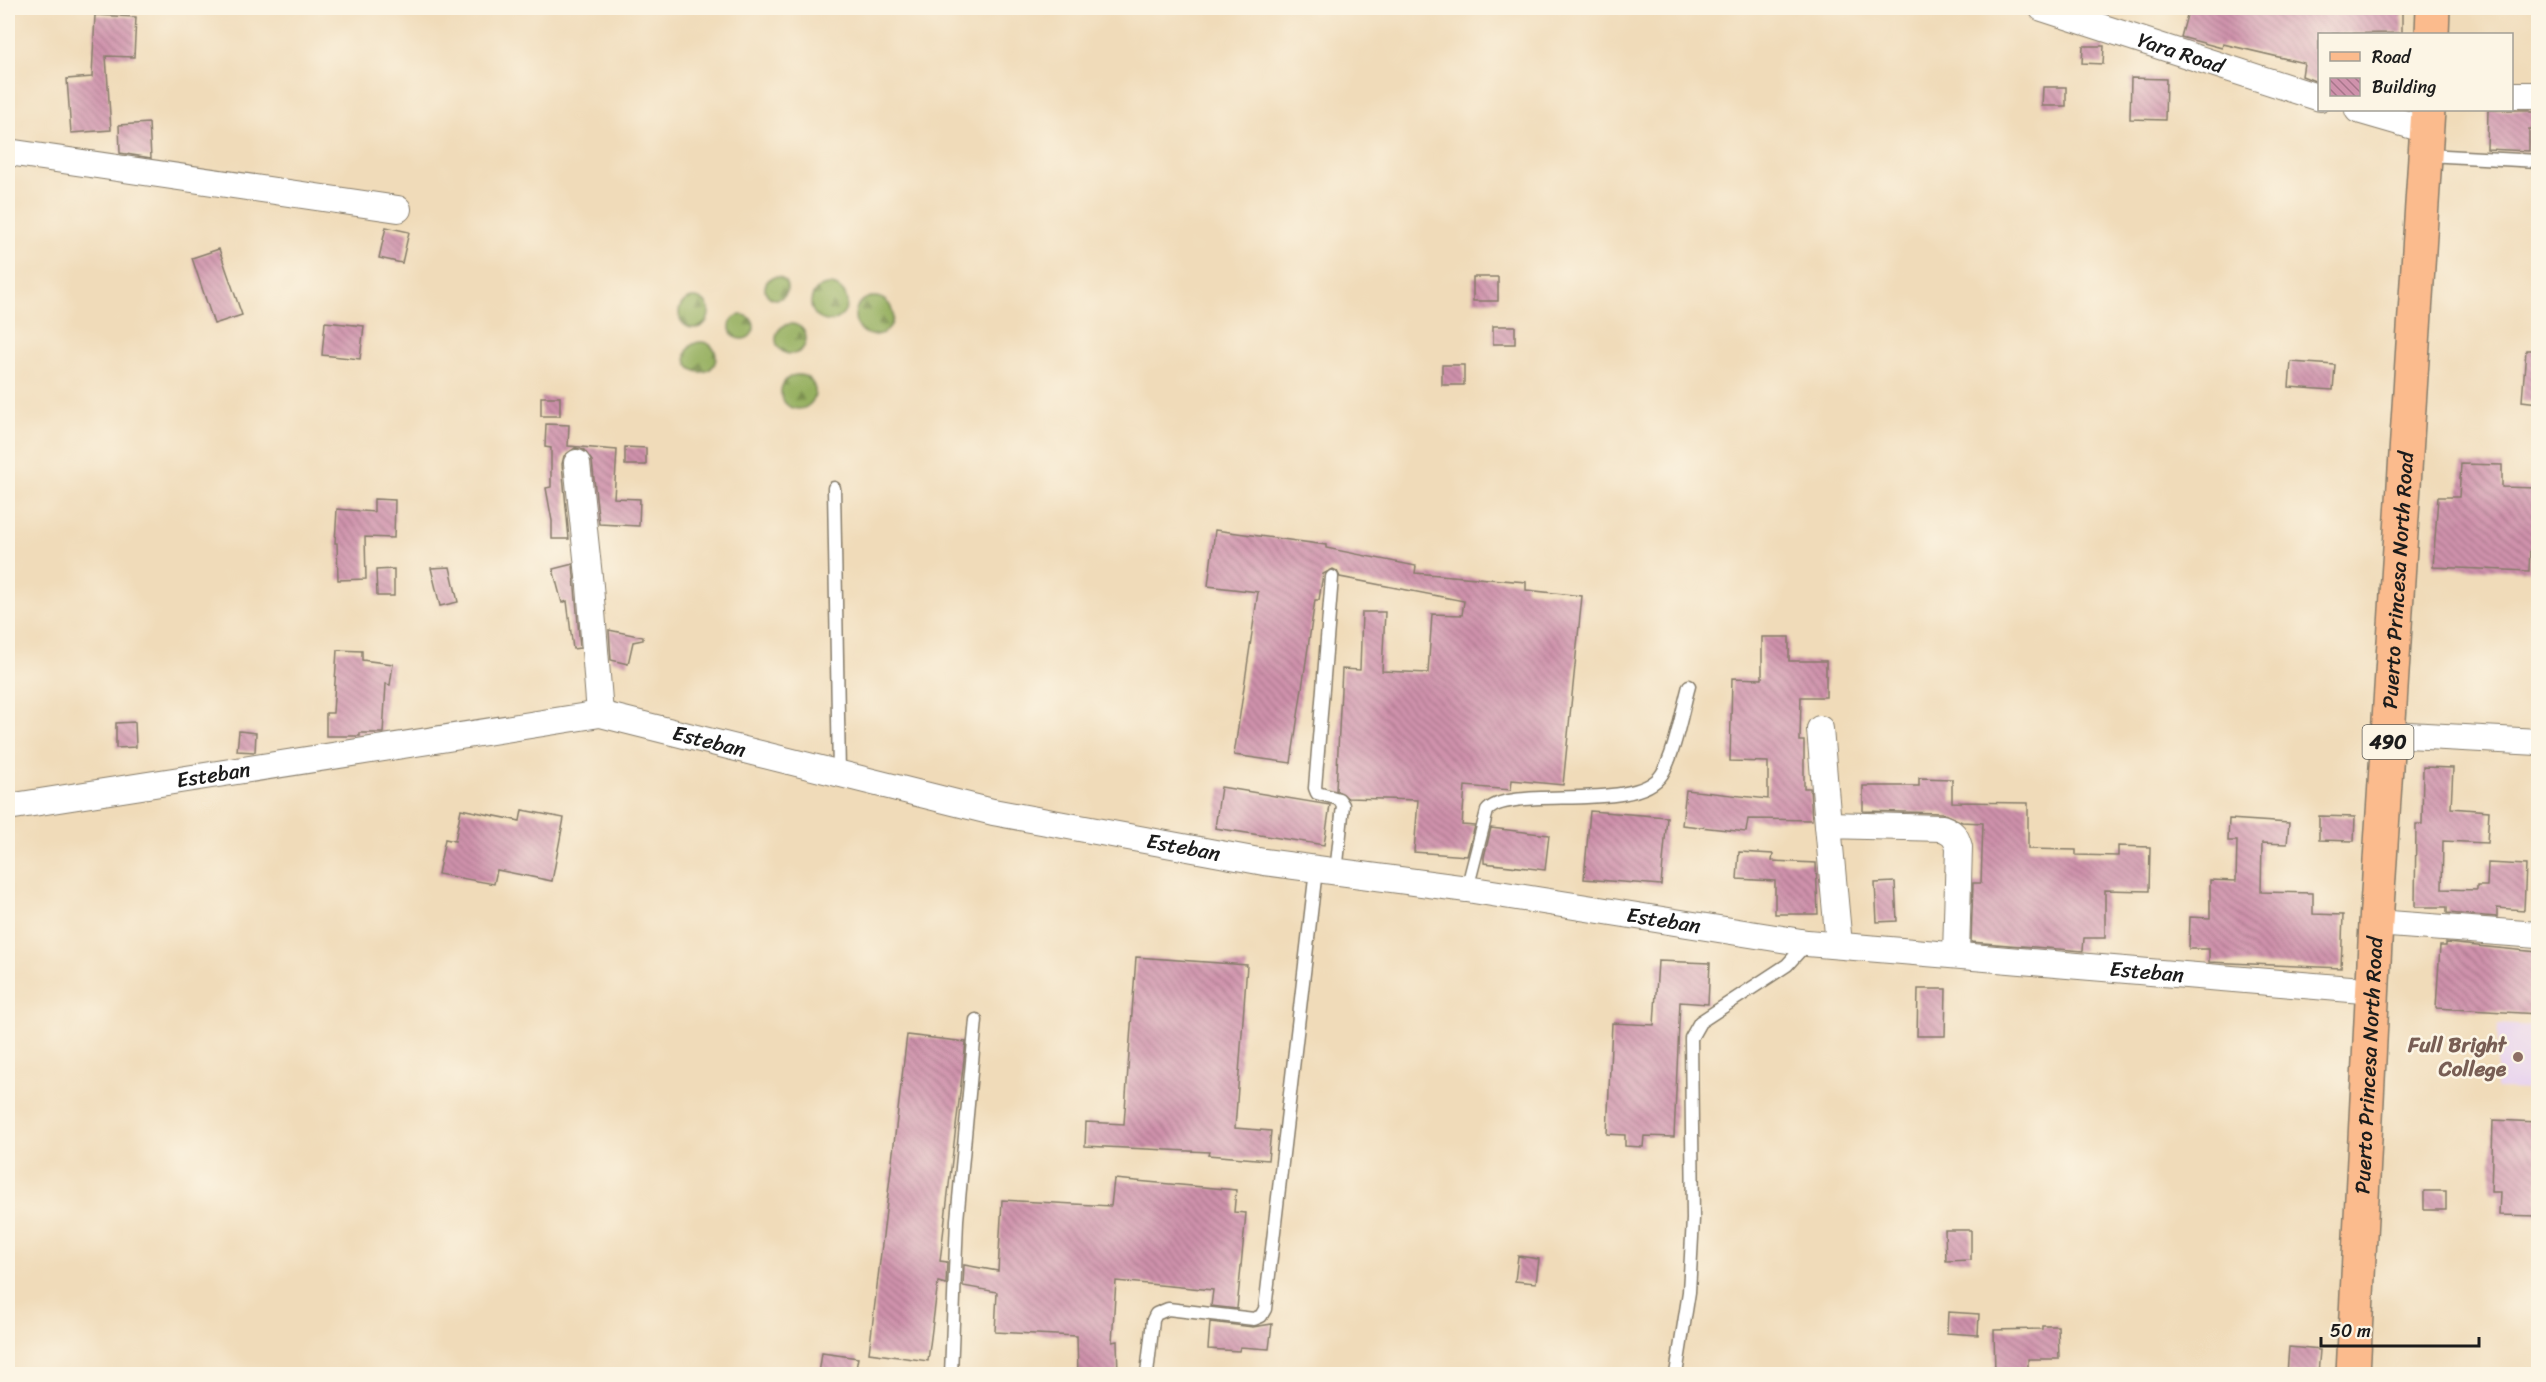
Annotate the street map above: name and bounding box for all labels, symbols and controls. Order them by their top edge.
street label: Yara Road [2133,21,2231,85]
legend [2318,33,2513,111]
text: Road [2372,41,2412,73]
text: Building [2372,71,2436,103]
street label: Puerto Princesa North Road [2371,449,2425,710]
street label: Esteban [669,714,750,769]
road number: 490 [2362,725,2414,759]
street label: Esteban [174,750,253,799]
street label: Esteban [1143,822,1224,873]
street label: Esteban [1624,896,1704,945]
street label: Puerto Princesa North Road [2343,934,2394,1195]
street label: Esteban [2108,950,2186,994]
place label: Full Bright College [2407,1026,2508,1088]
marker: Full Bright College [2511,1050,2525,1064]
scale bar [2321,1310,2478,1348]
text: 50 m [2330,1315,2371,1347]

